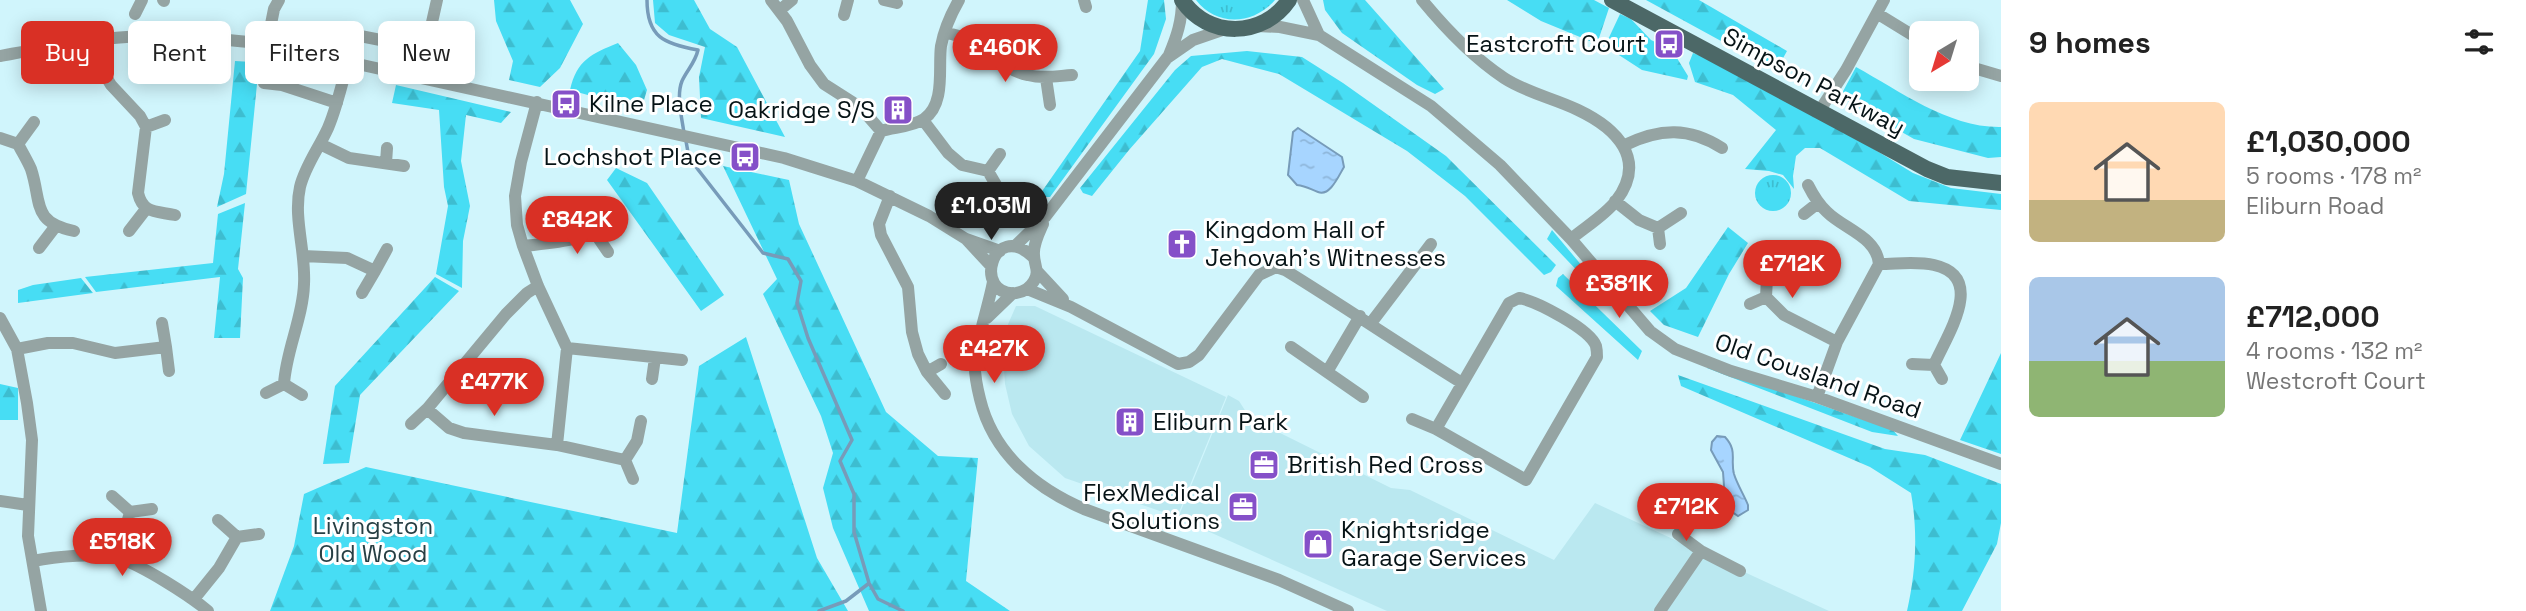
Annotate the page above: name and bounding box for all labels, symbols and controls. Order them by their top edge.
street label: Simpson Parkway [1718,20,1911,143]
chip: Buy [21,21,114,84]
chip: Rent [128,21,231,84]
chip: Filters [245,21,364,84]
chip: New [378,21,475,84]
north arrow [1909,21,1979,91]
map controls [1909,21,1979,91]
text: 9 homes [2029,23,2151,62]
icon: filters [2460,23,2498,61]
pin: £460K [956,24,1054,84]
bus stop icon: Eastcroft Court [1652,27,1686,61]
place label: Eastcroft Court [1466,28,1646,59]
text: £460K [969,32,1041,62]
bus stop icon: Kilne Place [549,87,583,121]
place label: Kilne Place [589,88,713,119]
building icon: Oakridge S/S [881,93,915,127]
place label: Oakridge S/S [728,94,875,125]
text: £1,030,000 [2246,122,2411,161]
icon: home [2085,130,2169,214]
bus stop icon: Lochshot Place [728,140,762,174]
place label: Lochshot Place [544,141,722,172]
text: 5 rooms · 178 m² [2246,161,2421,191]
pin: £1.03M [934,182,1048,242]
text: £1.03M [951,190,1031,220]
text: Eliburn Road [2246,191,2384,221]
pin: £842K [528,196,626,256]
text: £842K [541,204,613,234]
place label: Kingdom Hall of Jehovah's Witnesses [1205,214,1446,273]
church icon: Kingdom Hall of Jehovah's Witnesses [1165,227,1199,261]
pin: £712K [1743,240,1841,300]
text: £712K [1759,248,1825,278]
pin: £381K [1570,260,1668,320]
text: £381K [1585,268,1653,298]
text: £712,000 [2246,297,2380,336]
icon: home [2085,305,2169,389]
pin: £427K [945,326,1043,385]
street label: Old Cousland Road [1711,326,1925,425]
text: £427K [959,333,1029,363]
text: 4 rooms · 132 m² [2246,336,2422,366]
pin: £477K [445,358,543,418]
text: £477K [460,366,528,396]
text: Westcroft Court [2246,366,2426,396]
building icon: Eliburn Park [1113,405,1147,439]
place label: Eliburn Park [1153,406,1288,437]
office icon: British Red Cross [1247,448,1281,482]
place label: British Red Cross [1287,449,1483,480]
place label: FlexMedical Solutions [1083,477,1220,536]
pin: £712K [1637,484,1735,543]
office icon: FlexMedical Solutions [1226,490,1260,524]
text: £712K [1653,491,1719,521]
park label: Livingston Old Wood [313,510,433,569]
place label: Knightsridge Garage Services [1341,514,1527,573]
pin: £518K [73,518,171,578]
text: £518K [89,526,155,556]
shop icon: Knightsridge Garage Services [1301,527,1335,561]

